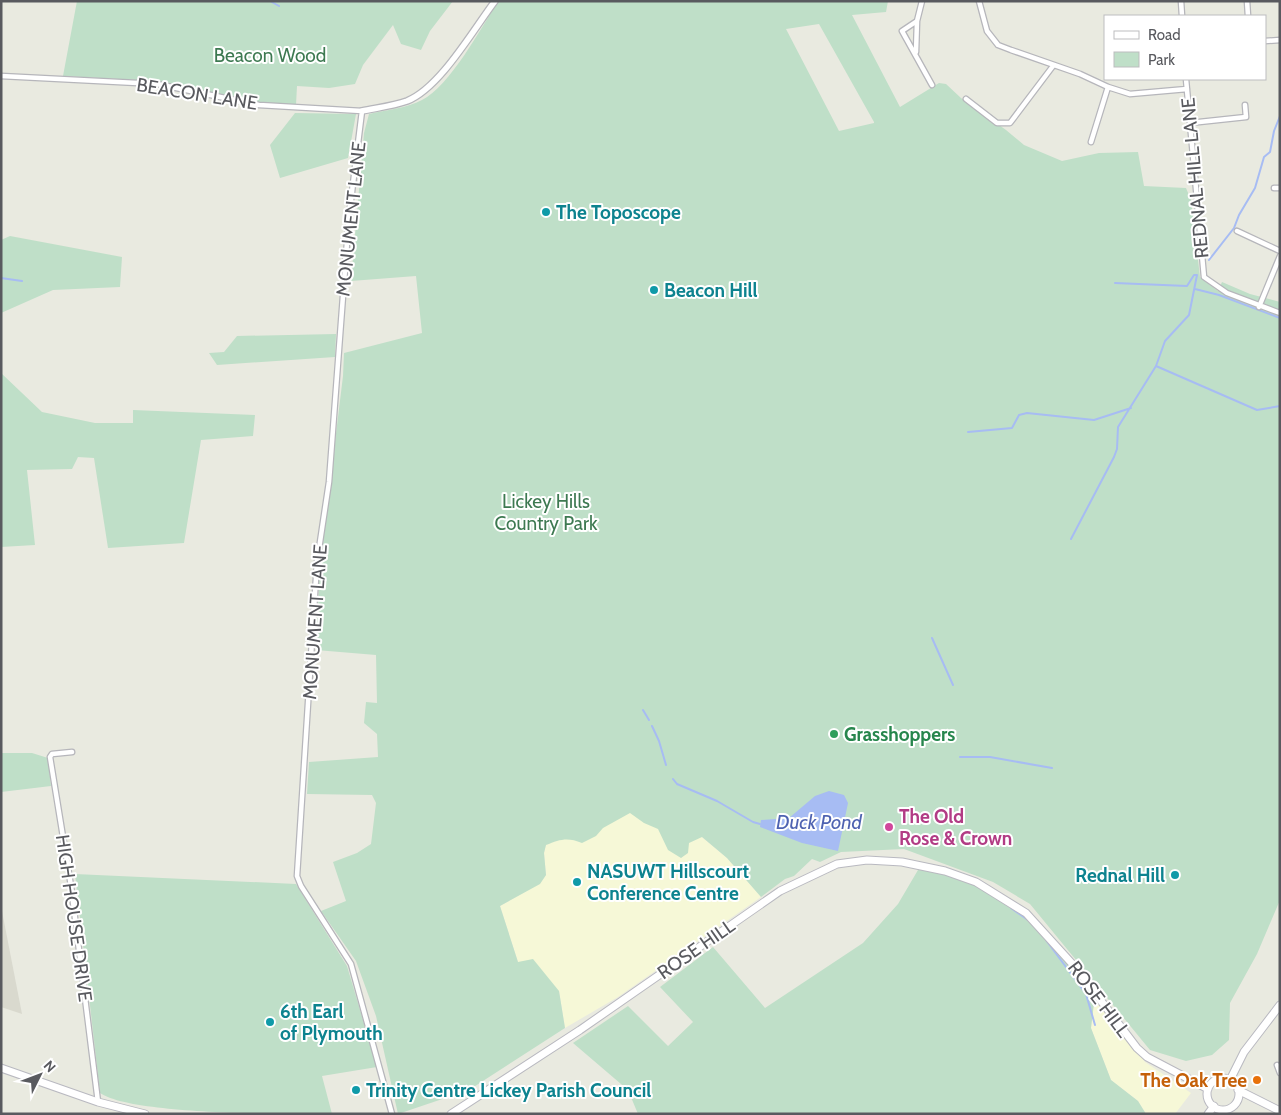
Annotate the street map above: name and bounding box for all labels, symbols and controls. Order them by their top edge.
legend [1104,15,1266,80]
text: Road [1148,26,1181,44]
park label: Beacon Wood [214,44,326,67]
text: Park [1148,51,1175,69]
street label: BEACON LANE [135,73,259,115]
street label: REDNAL HILL LANE [1177,97,1213,259]
street label: MONUMENT LANE [331,140,371,298]
place label: The Toposcope [556,201,681,224]
marker: The Toposcope [540,206,552,218]
place label: Beacon Hill [664,279,758,302]
marker: Beacon Hill [648,284,660,296]
park label: Lickey Hills Country Park [495,490,598,535]
street label: MONUMENT LANE [298,544,332,700]
place label: Grasshoppers [844,723,955,746]
marker: Grasshoppers [828,728,840,740]
place label: The Old Rose & Crown [899,805,1012,850]
water label: Duck Pond [776,810,862,834]
marker: The Old Rose & Crown [883,821,895,833]
street label: HIGH HOUSE DRIVE [51,833,97,1003]
place label: NASUWT Hillscourt Conference Centre [587,860,750,905]
place label: Rednal Hill [1075,864,1165,887]
marker: Rednal Hill [1169,869,1181,881]
marker: NASUWT Hillscourt Conference Centre [571,876,583,888]
street label: ROSE HILL [653,914,740,984]
street label: ROSE HILL [1063,956,1135,1042]
place label: 6th Earl of Plymouth [280,1000,383,1045]
marker: 6th Earl of Plymouth [264,1016,276,1028]
north arrow [15,1050,65,1100]
text: N [40,1057,60,1076]
place label: The Oak Tree [1140,1069,1247,1092]
marker: The Oak Tree [1251,1074,1263,1086]
place label: Trinity Centre Lickey Parish Council [366,1079,651,1102]
marker: Trinity Centre Lickey Parish Council [350,1084,362,1096]

